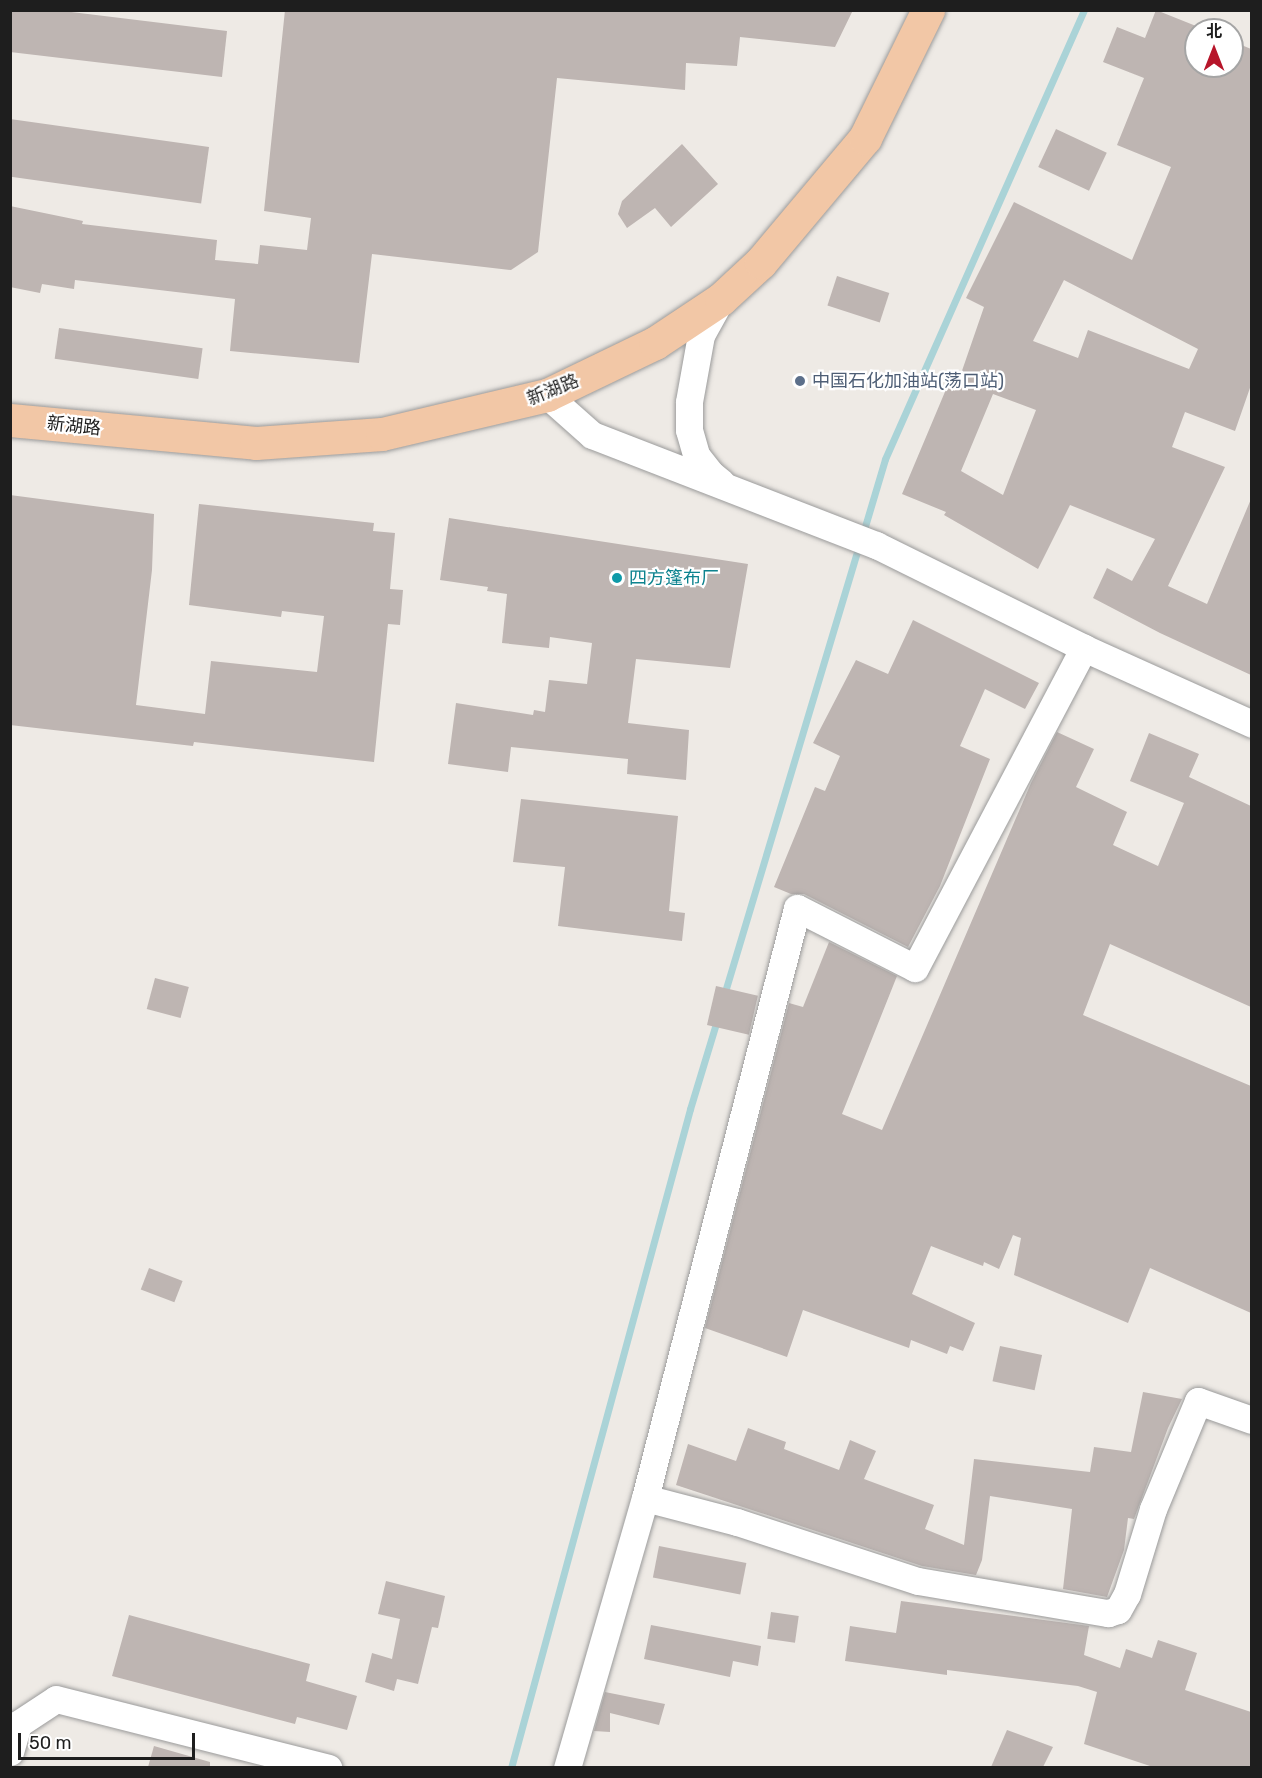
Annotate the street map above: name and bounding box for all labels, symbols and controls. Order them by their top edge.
north arrow [1184,18,1244,78]
text: 北 [1206,22,1222,41]
street label: 新湖路 [524,370,582,410]
place label: 中国石化加油站(荡口站) [812,370,1004,392]
marker: 中国石化加油站(荡口站) [793,374,807,388]
street label: 新湖路 [46,412,102,440]
place label: 四方篷布厂 [629,567,719,589]
marker: 四方篷布厂 [610,571,624,585]
scale bar [21,1721,198,1759]
text: 50 m [29,1732,72,1754]

